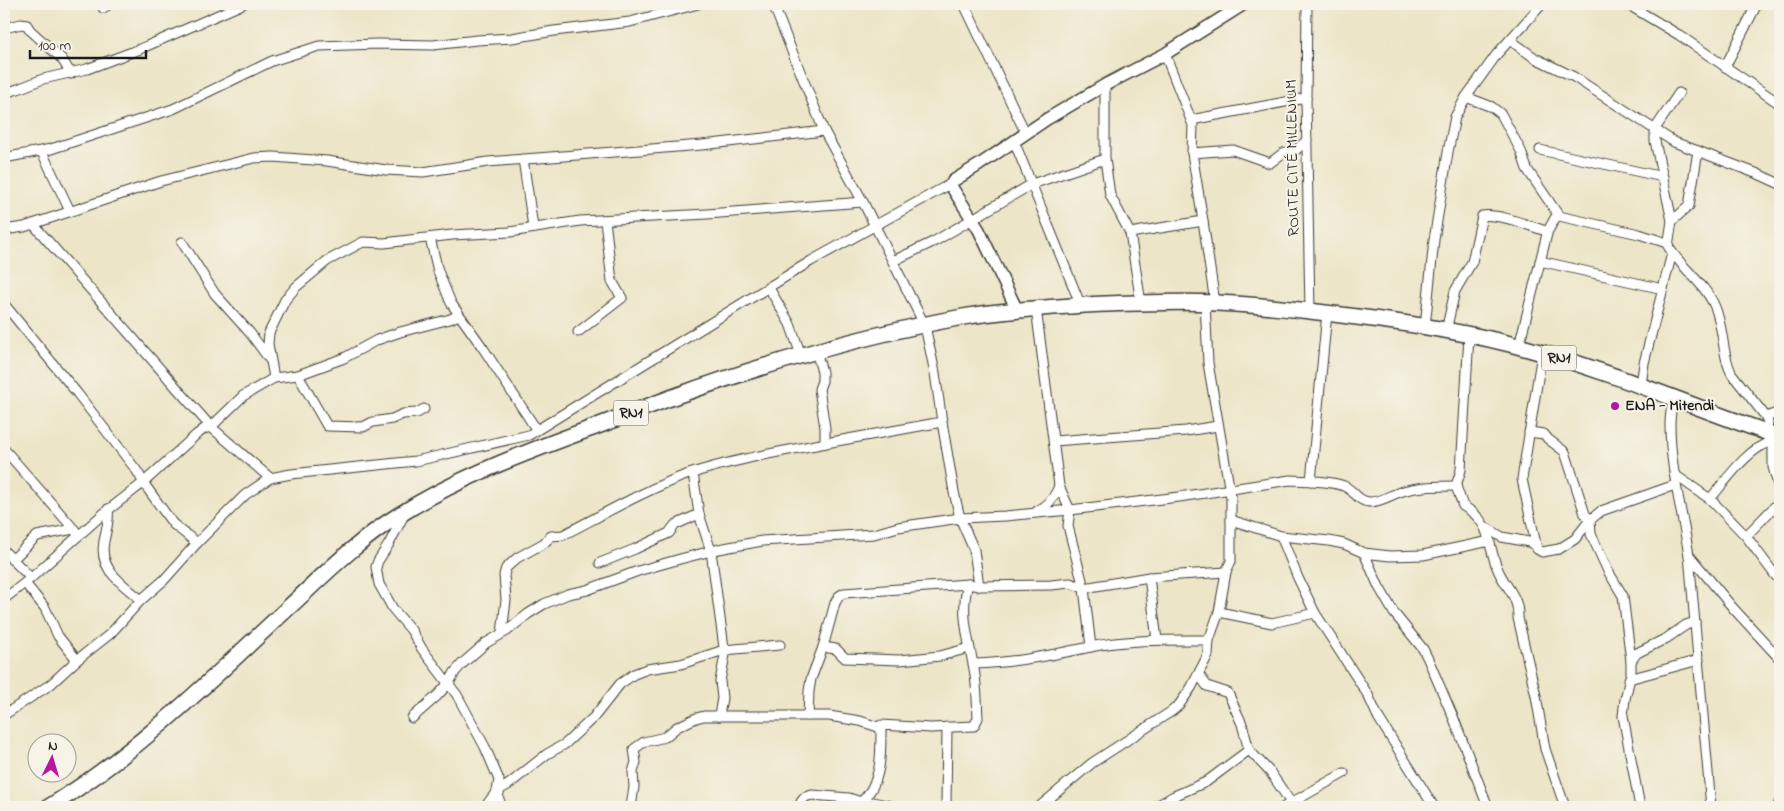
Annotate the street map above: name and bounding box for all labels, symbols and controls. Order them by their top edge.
scale bar [30,28,146,60]
text: 100 m [38,35,71,57]
street label: ROUTE CITÉ MILLENIUM [1280,79,1306,237]
road number: RN1 [1542,346,1576,370]
place label: ENA - Mitendi [1625,394,1714,418]
road number: RN1 [614,400,648,426]
marker: ENA - Mitendi [1609,400,1621,412]
north arrow [28,734,78,784]
text: N [47,736,59,757]

